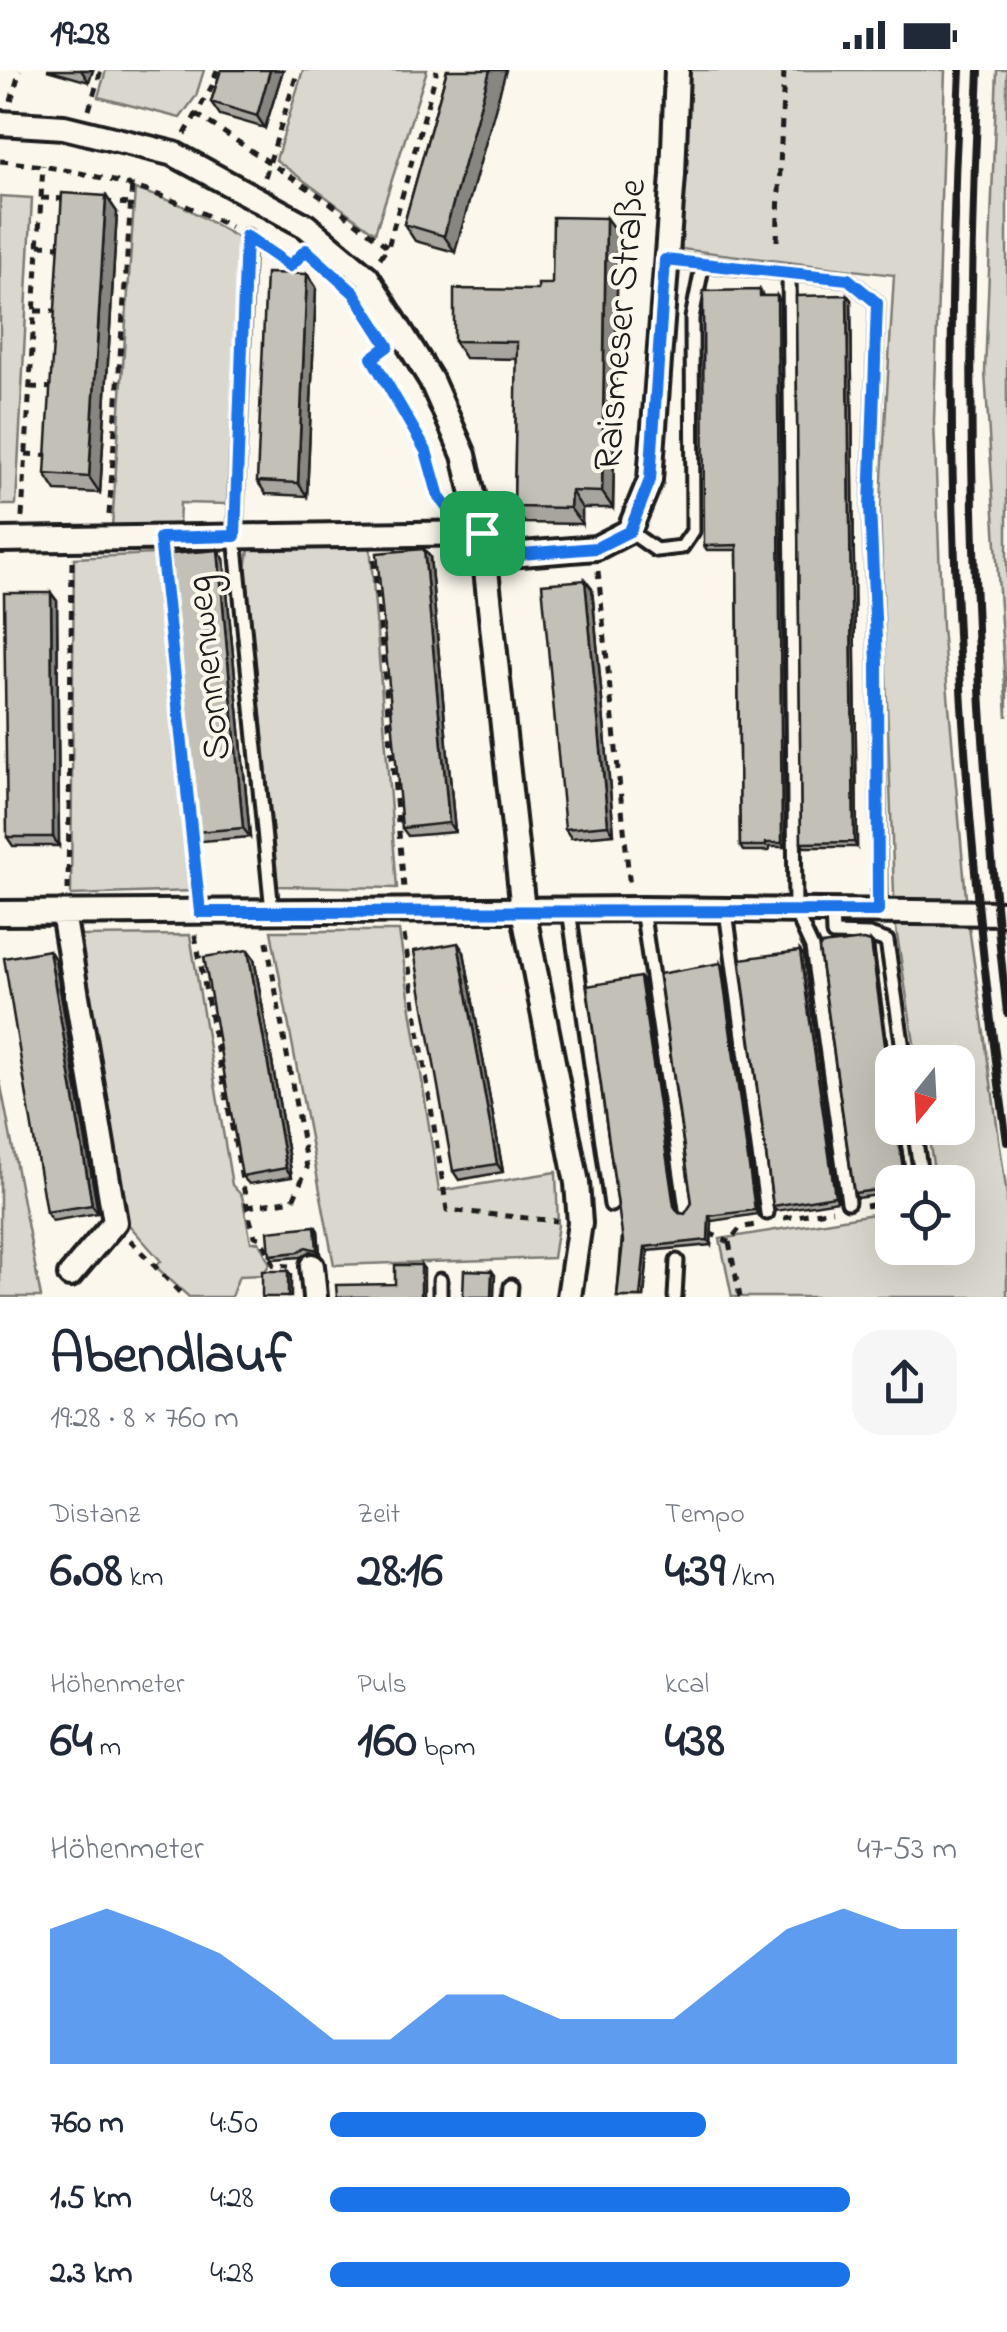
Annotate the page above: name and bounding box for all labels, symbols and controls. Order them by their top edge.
text: 19:28 [50,7,110,63]
street label: Raismeser Straße [580,176,664,473]
pin [440,491,525,576]
icon: arrive [455,506,510,561]
street label: Sonnenweg [171,573,249,763]
north arrow [875,1045,975,1145]
map controls [875,1045,975,1265]
button: locate [875,1165,975,1265]
text: Abendlauf [50,1318,291,1398]
button: share [852,1330,957,1435]
text: 19:28 · 8 × 760 m [50,1396,239,1443]
text: Distanz [50,1495,140,1536]
text: Zeit [357,1495,400,1536]
text: Tempo [665,1495,745,1536]
text: 6.08 [50,1536,123,1609]
text: 28:16 [357,1536,443,1609]
text: 4:39 [665,1536,725,1609]
text: km [123,1558,164,1599]
text: /km [725,1558,775,1599]
text: Höhenmeter [50,1665,185,1706]
text: Puls [357,1665,407,1706]
text: kcal [665,1665,709,1706]
text: 64 [50,1706,93,1779]
text: 160 [357,1706,417,1779]
text: 438 [665,1706,725,1779]
text: m [93,1728,121,1769]
text: bpm [417,1728,476,1769]
text: Höhenmeter [50,1827,204,1874]
text: 47–53 m [857,1827,957,1874]
text: 760 m [50,2101,124,2148]
text: 4:50 [210,2101,258,2148]
text: 1.5 km [50,2176,132,2223]
text: 4:28 [210,2176,254,2223]
text: 2.3 km [50,2251,133,2298]
text: 4:28 [210,2251,254,2298]

